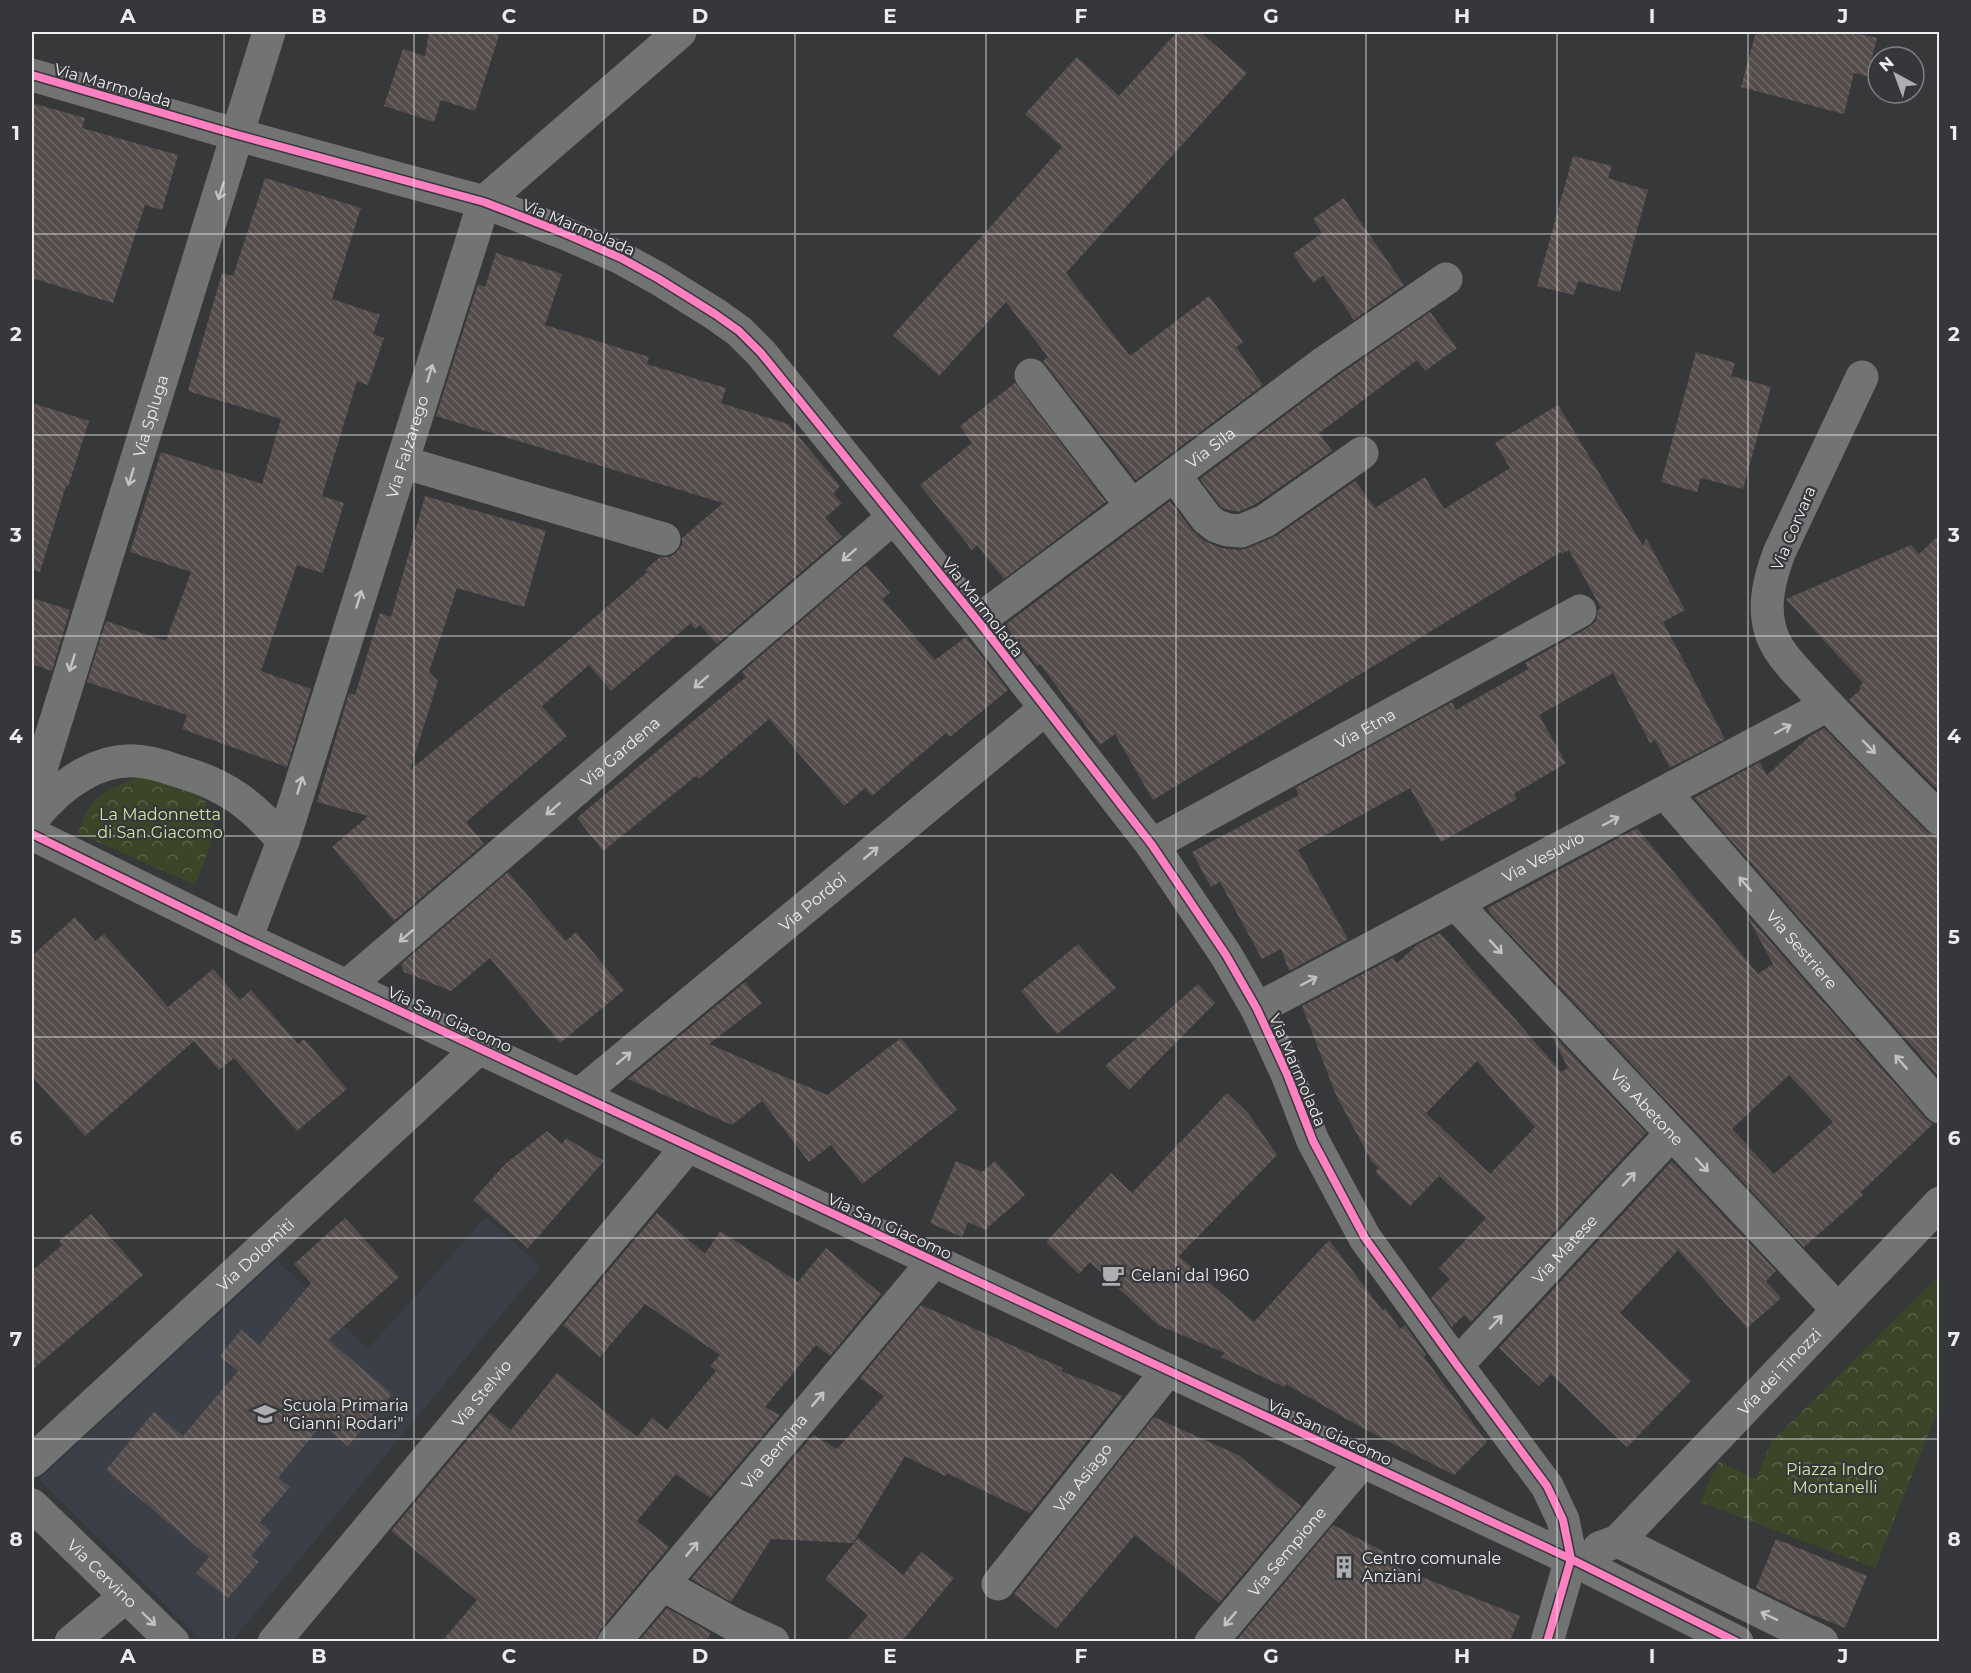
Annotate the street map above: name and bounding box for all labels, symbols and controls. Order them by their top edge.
text: A [119,4,136,28]
text: B [311,4,327,28]
text: C [502,4,517,28]
text: D [692,4,708,28]
text: E [883,4,897,28]
text: F [1075,4,1088,28]
text: G [1263,4,1279,28]
text: H [1454,4,1470,28]
text: I [1649,4,1655,28]
text: J [1837,4,1848,28]
north arrow [1866,45,1926,105]
text: N [1875,53,1898,75]
street label: Via Marmolada [52,60,174,111]
text: 1 [12,121,20,145]
text: 1 [1950,121,1958,145]
one-way arrow [214,181,225,200]
street label: Via Marmolada [519,195,638,260]
text: 2 [10,322,22,346]
text: 2 [1948,322,1960,346]
one-way arrow [425,364,436,383]
street label: Via Spluga [129,373,172,459]
street label: Via Falzarego [382,393,433,501]
street label: Via Sila [1182,423,1239,473]
one-way arrow [125,467,136,486]
street label: Via Corvara [1767,483,1820,573]
text: 3 [9,523,22,547]
text: 3 [1947,523,1960,547]
one-way arrow [842,548,857,562]
street label: Via Marmolada [938,554,1027,661]
one-way arrow [354,590,365,609]
one-way arrow [66,653,77,672]
one-way arrow [694,675,709,689]
street label: Via Etna [1332,705,1399,753]
street label: Via Gardena [577,713,664,791]
one-way arrow [1774,723,1791,735]
text: 4 [9,724,23,748]
text: 4 [1947,724,1961,748]
one-way arrow [1861,739,1876,754]
one-way arrow [295,776,306,795]
one-way arrow [546,802,561,816]
park label: La Madonnetta di San Giacomo [97,805,223,842]
one-way arrow [1602,815,1619,827]
street label: Via Vesuvio [1499,828,1588,887]
one-way arrow [863,846,878,860]
street label: Via Pordoi [775,869,850,935]
one-way arrow [1738,877,1752,892]
street label: Via Sestriere [1762,906,1841,993]
text: 5 [10,925,22,949]
text: 5 [1948,925,1960,949]
one-way arrow [399,929,414,943]
one-way arrow [1489,939,1503,954]
one-way arrow [1299,975,1317,986]
street label: Via San Giacomo [385,982,515,1057]
street label: Via Marmolada [1265,1011,1330,1130]
one-way arrow [616,1051,632,1064]
one-way arrow [1894,1055,1908,1070]
street label: Via Abetone [1606,1065,1687,1150]
text: 6 [10,1126,23,1150]
text: 6 [1948,1126,1961,1150]
one-way arrow [1694,1158,1709,1173]
one-way arrow [1622,1172,1636,1187]
street label: Via San Giacomo [825,1189,955,1264]
street label: Via Matese [1528,1211,1601,1288]
street label: Via Dolomiti [213,1215,298,1295]
cafe icon: Celani dal 1960 [1100,1262,1126,1288]
place label: Celani dal 1960 [1131,1266,1249,1285]
one-way arrow [1489,1315,1504,1330]
street label: Via dei Tinozzi [1734,1325,1826,1419]
text: 7 [10,1327,22,1351]
text: 7 [1948,1327,1960,1351]
street label: Via Stelvio [448,1356,516,1431]
one-way arrow [811,1392,825,1407]
street label: Via San Giacomo [1265,1395,1395,1470]
place label: Scuola Primaria "Gianni Rodari" [283,1396,409,1433]
school or university icon: Scuola Primaria "Gianni Rodari" [252,1401,278,1427]
street label: Via Bernina [738,1410,811,1493]
street label: Via Asiago [1050,1439,1116,1516]
park label: Piazza Indro Montanelli [1786,1460,1884,1497]
street label: Via Sempione [1244,1503,1330,1601]
text: 8 [9,1527,23,1551]
text: 8 [1947,1527,1961,1551]
street label: Via Cervino [63,1535,141,1612]
one-way arrow [686,1541,699,1557]
place label: Centro comunale Anziani [1362,1549,1501,1586]
building icon: Centro comunale Anziani [1331,1554,1357,1580]
one-way arrow [1761,1609,1779,1621]
one-way arrow [1223,1611,1237,1626]
one-way arrow [142,1612,157,1626]
text: A [119,1644,136,1668]
text: B [311,1644,327,1668]
text: C [502,1644,517,1668]
text: D [692,1644,708,1668]
text: E [883,1644,897,1668]
text: F [1075,1644,1088,1668]
text: G [1263,1644,1279,1668]
text: H [1454,1644,1470,1668]
text: I [1649,1644,1655,1668]
text: J [1837,1644,1848,1668]

